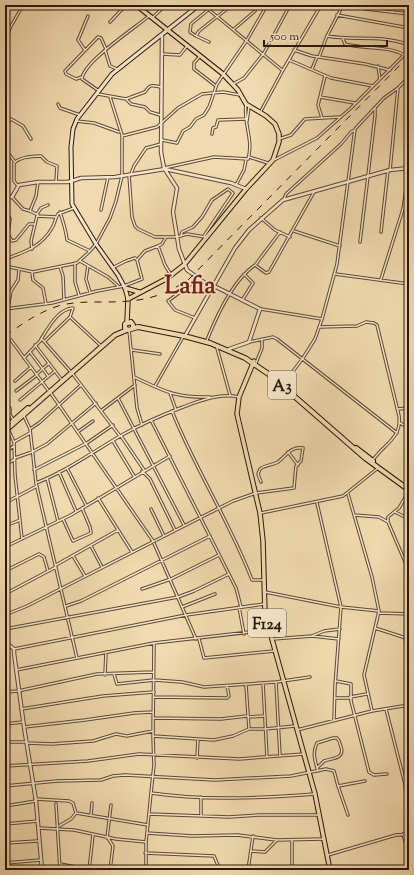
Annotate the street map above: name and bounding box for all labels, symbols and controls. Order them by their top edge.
scale bar [264,22,387,48]
text: 500 m [269,28,299,46]
district label: Lafia [164,269,216,305]
road number: A3 [268,371,296,399]
road number: F124 [248,609,286,637]

